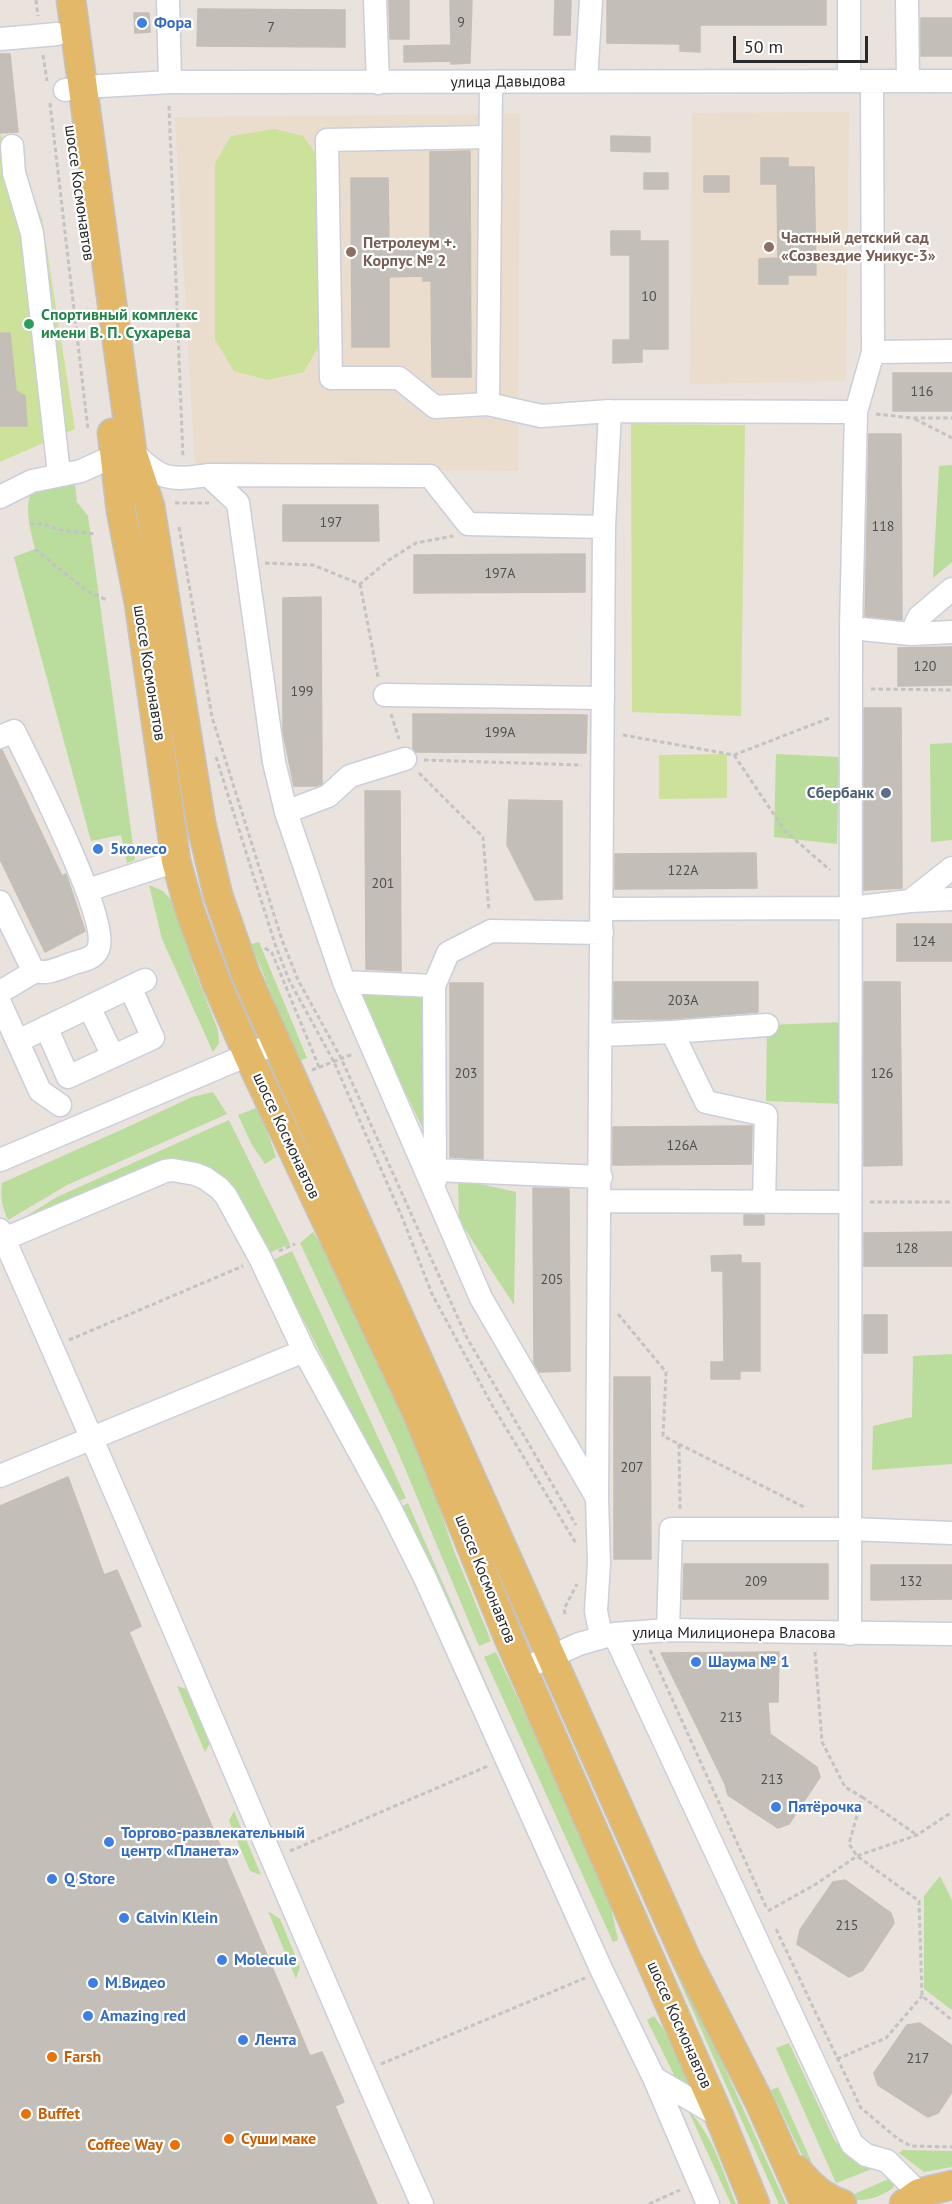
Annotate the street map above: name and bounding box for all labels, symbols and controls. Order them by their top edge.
place label: Фора [154,13,192,33]
house number: 9 [457,15,465,31]
marker: Фора [135,16,149,30]
house number: 7 [267,20,275,36]
scale bar [736,24,871,62]
text: 50 m [744,35,783,58]
street label: улица Давыдова [450,71,566,93]
street label: шоссе Космонавтов [60,124,98,262]
place label: Частный детский сад «Созвездие Уникус-3» [781,228,936,266]
place label: Петролеум +. Корпус № 2 [363,233,456,271]
marker: Частный детский сад «Созвездие Уникус-3» [762,240,776,254]
marker: Петролеум +. Корпус № 2 [344,245,358,259]
house number: 10 [641,289,657,305]
place label: Спортивный комплекс имени В. П. Сухарева [41,305,198,343]
marker: Спортивный комплекс имени В. П. Сухарева [22,317,36,331]
house number: 116 [911,384,933,400]
house number: 197 [320,515,342,531]
house number: 118 [872,519,894,535]
house number: 197А [484,566,516,582]
street label: шоссе Космонавтов [129,604,169,742]
house number: 120 [914,659,936,675]
house number: 199 [291,684,313,700]
house number: 199А [484,725,516,741]
place label: Сбербанк [807,783,874,803]
marker: Сбербанк [879,786,893,800]
place label: 5колесо [110,839,167,859]
marker: 5колесо [91,842,105,856]
house number: 122А [667,863,699,879]
house number: 201 [372,876,394,892]
house number: 124 [913,934,935,950]
house number: 203А [667,993,699,1009]
house number: 203 [455,1066,477,1082]
house number: 126 [871,1066,893,1082]
street label: шоссе Космонавтов [248,1070,324,1202]
house number: 126А [666,1138,698,1154]
house number: 128 [896,1241,918,1257]
house number: 205 [541,1272,563,1288]
house number: 207 [621,1460,643,1476]
street label: шоссе Космонавтов [450,1512,520,1646]
house number: 209 [745,1574,767,1590]
house number: 132 [900,1574,922,1590]
street label: улица Милиционера Власова [632,1623,836,1643]
place label: Шаума № 1 [708,1652,790,1672]
marker: Шаума № 1 [689,1655,703,1669]
house number: 213 [720,1710,742,1726]
house number: 213 [761,1772,783,1788]
place label: Пятёрочка [788,1797,862,1817]
marker: Пятёрочка [769,1800,783,1814]
place label: Торгово-развлекательный центр «Планета» [121,1823,305,1861]
marker: Торгово-развлекательный центр «Планета» [102,1835,116,1849]
place label: Q Store [64,1869,115,1889]
marker: Q Store [45,1872,59,1886]
place label: Calvin Klein [136,1908,218,1928]
marker: Calvin Klein [117,1911,131,1925]
house number: 215 [836,1918,858,1934]
place label: Molecule [234,1950,297,1970]
marker: Molecule [215,1953,229,1967]
street label: шоссе Космонавтов [642,1958,716,2092]
place label: М.Видео [105,1973,166,1993]
marker: М.Видео [86,1976,100,1990]
place label: Amazing red [100,2006,186,2026]
marker: Amazing red [81,2009,95,2023]
place label: Лента [255,2030,296,2050]
marker: Лента [236,2033,250,2047]
place label: Farsh [64,2047,101,2067]
marker: Farsh [45,2050,59,2064]
house number: 217 [907,2051,929,2067]
place label: Buffet [38,2104,80,2124]
marker: Buffet [19,2107,33,2121]
place label: Суши маке [241,2129,316,2149]
marker: Суши маке [222,2132,236,2146]
place label: Coffee Way [87,2135,163,2155]
marker: Coffee Way [168,2138,182,2152]

